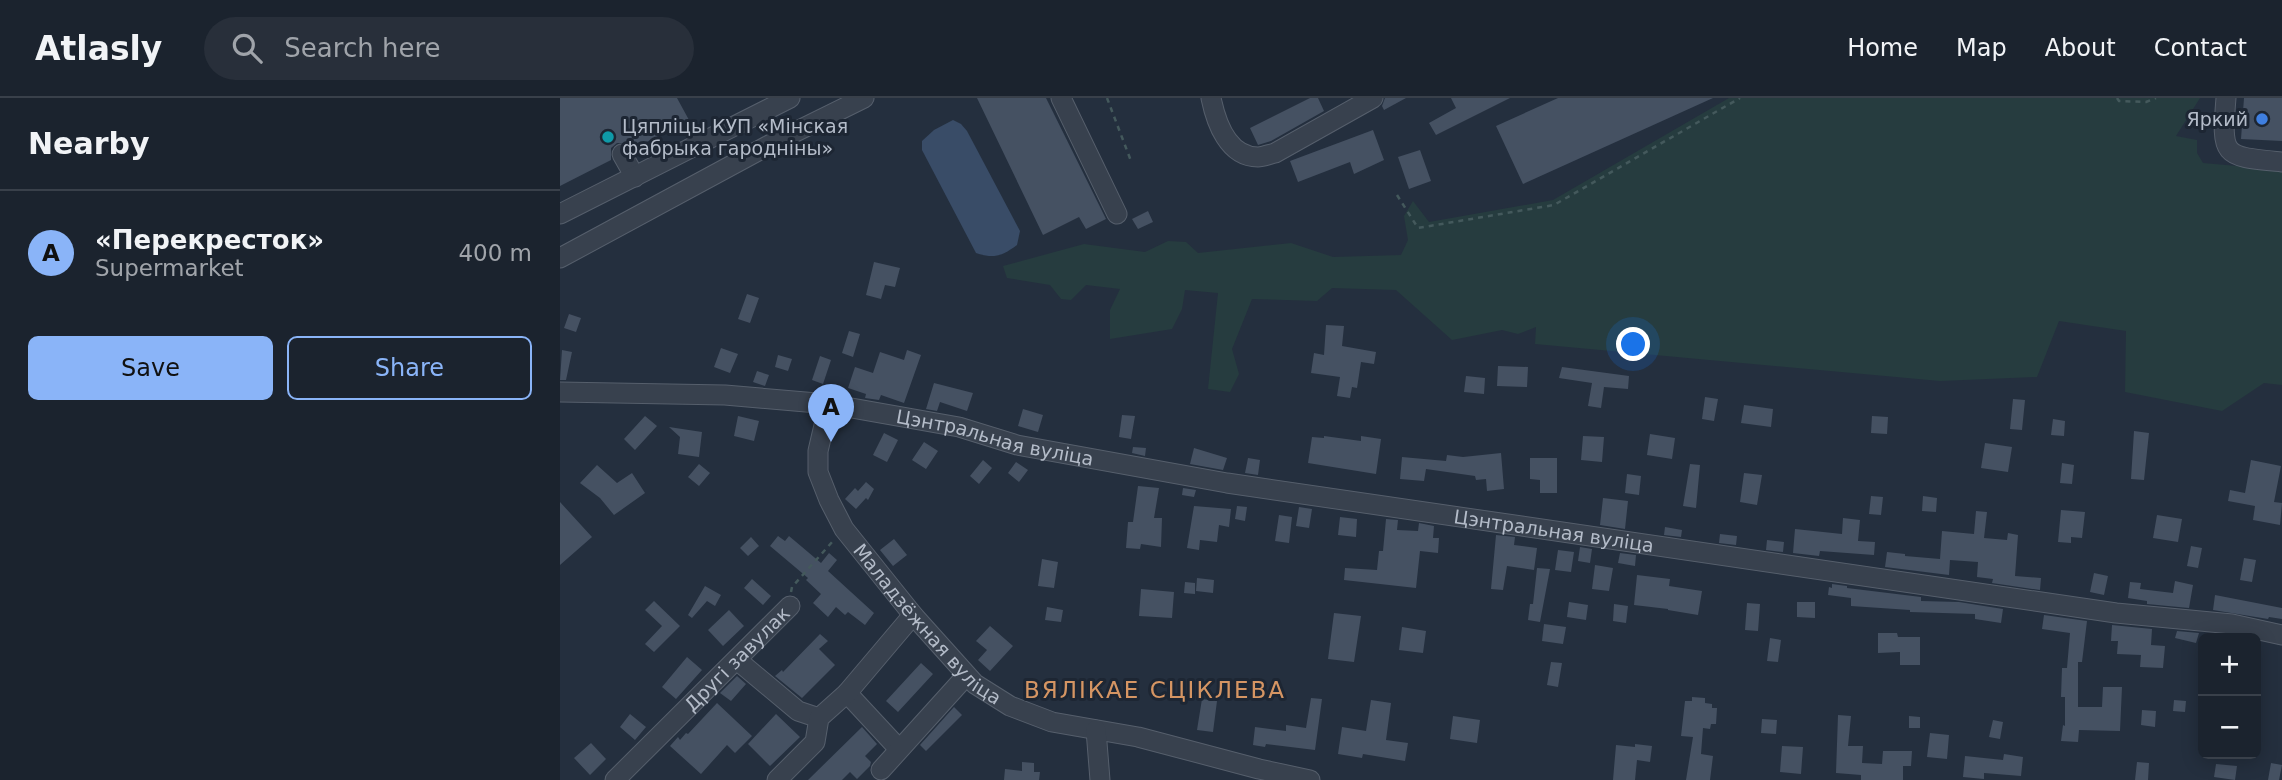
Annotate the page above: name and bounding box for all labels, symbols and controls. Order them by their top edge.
search box [204,17,694,80]
text: Atlasly [35,29,162,68]
icon: search [228,29,266,67]
text: Search here [284,33,441,63]
text: Home [1847,34,1918,62]
text: Map [1956,34,2007,62]
text: About [2045,34,2116,62]
text: Contact [2154,34,2247,62]
place label: Яркий [2187,108,2248,130]
marker: Яркий [2254,111,2270,127]
place label: Цяпліцы КУП «Мінская фабрыка гародніны» [622,115,848,159]
text: Nearby [28,126,150,161]
marker: Цяпліцы КУП «Мінская фабрыка гародніны» [600,129,616,145]
text: «Перекресток» [95,225,324,255]
text: A [42,240,60,266]
text: 400 m [458,240,532,266]
text: Supermarket [95,255,244,281]
your location [1616,327,1650,361]
button: Save [28,336,273,400]
button: Share [287,336,532,400]
pin: A [808,384,854,442]
street label: Цэнтральная вуліца [895,405,1095,470]
street label: Цэнтральная вуліца [1452,505,1655,556]
street label: Маладзёжная вуліца [849,539,1005,709]
street label: Другі завулак [680,602,794,716]
map controls [2198,633,2261,759]
button: + [2198,633,2261,696]
district label: ВЯЛІКАЕ СЦІКЛЕВА [1024,677,1286,703]
button: − [2198,696,2261,759]

